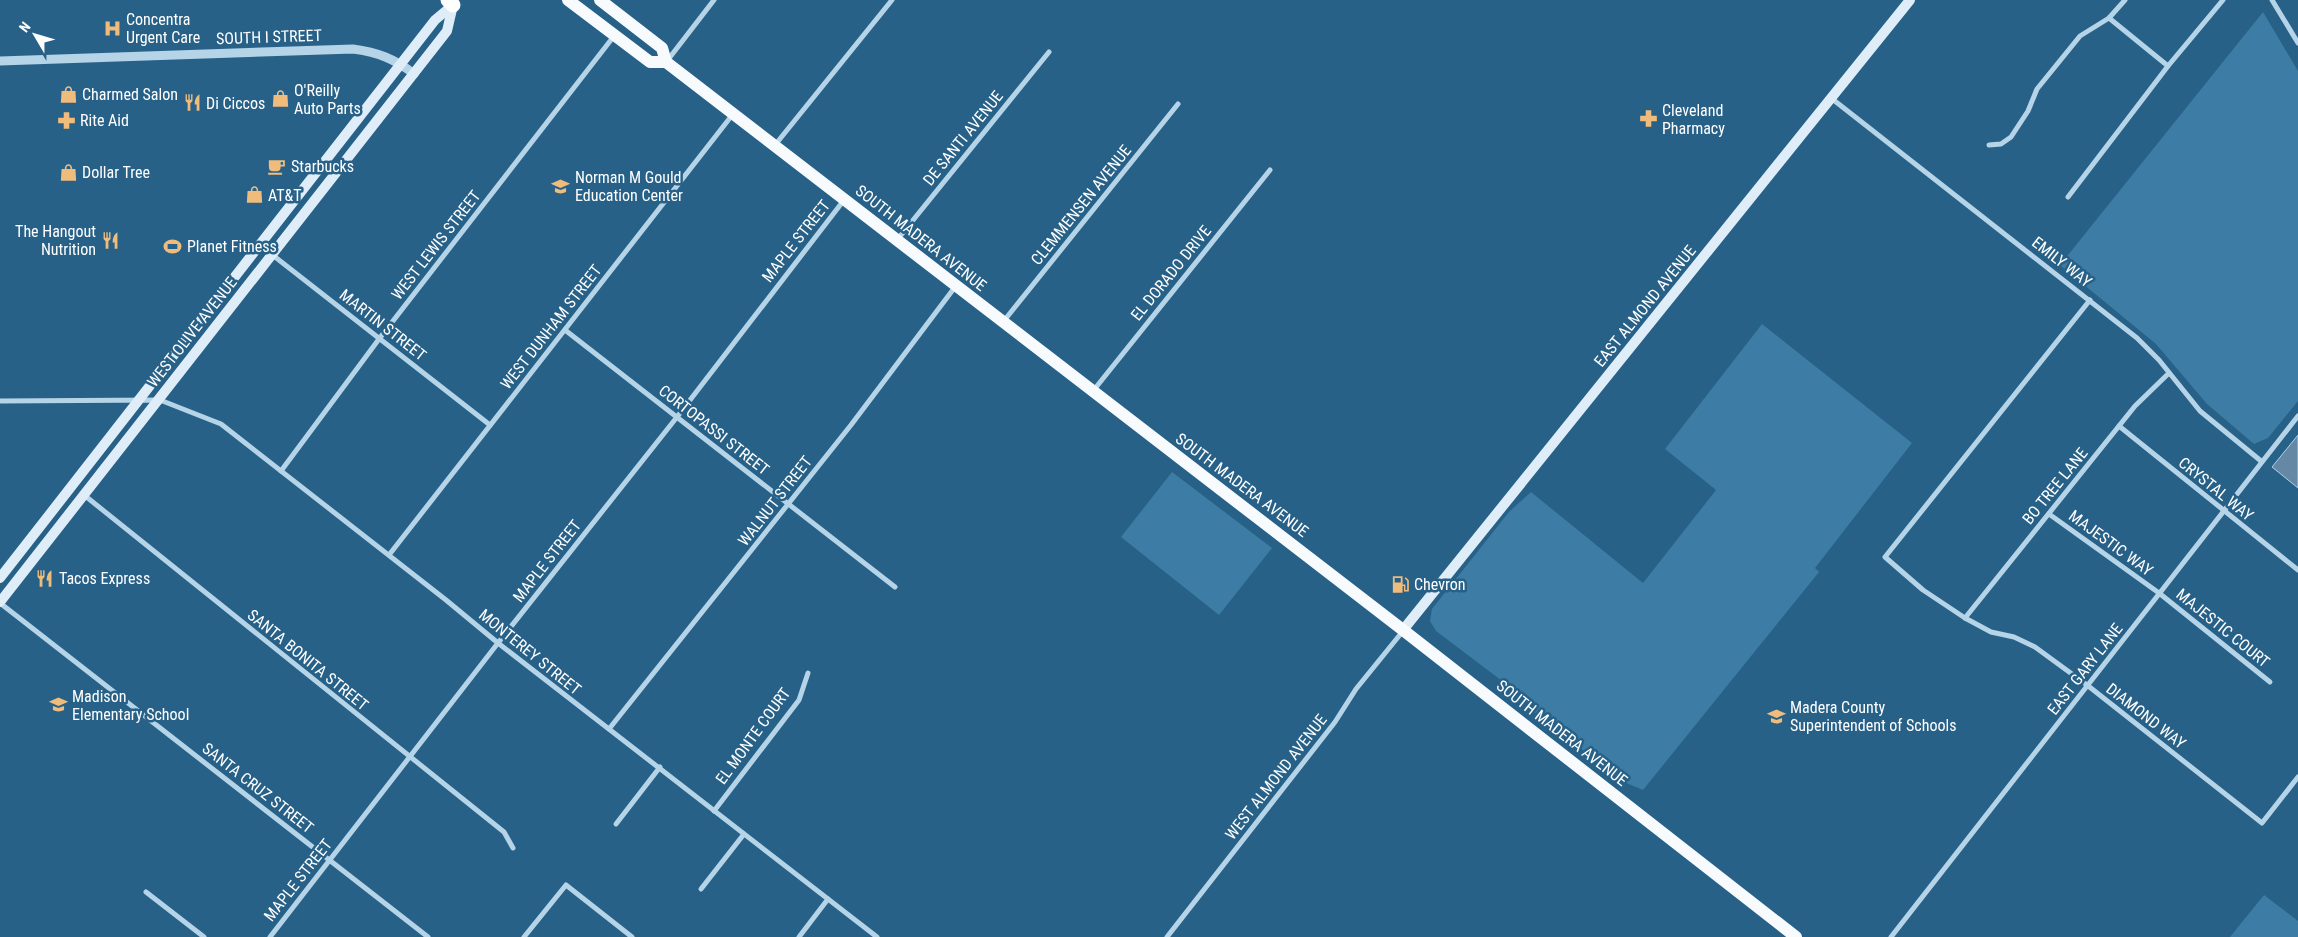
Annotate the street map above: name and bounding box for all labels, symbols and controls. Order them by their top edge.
north arrow [10,10,60,60]
place label: Concentra Urgent Care [126,10,200,47]
hospital icon: Concentra Urgent Care [102,18,122,38]
text: N [16,19,34,35]
street label: SOUTH I STREET [216,26,322,48]
place label: O'Reilly Auto Parts [294,81,361,118]
shop icon: Charmed Salon [58,84,78,104]
place label: Charmed Salon [82,85,178,104]
street label: DE SANTI AVENUE [919,87,1007,189]
shop icon: O'Reilly Auto Parts [270,89,290,109]
restaurant icon: Di Ciccos [182,93,202,113]
place label: Di Ciccos [206,94,265,113]
place label: Cleveland Pharmacy [1662,101,1725,138]
pharmacy icon: Cleveland Pharmacy [1638,109,1658,129]
pharmacy icon: Rite Aid [56,110,76,130]
place label: Rite Aid [80,111,129,130]
street label: CLEMMENSEN AVENUE [1027,141,1135,269]
cafe icon: Starbucks [267,156,287,176]
place label: Starbucks [291,157,354,176]
shop icon: Dollar Tree [58,162,78,182]
place label: Dollar Tree [82,163,150,182]
place label: Norman M Gould Education Center [575,168,683,205]
school or university icon: Norman M Gould Education Center [551,176,571,196]
street label: SOUTH MADERA AVENUE [852,181,990,295]
shop icon: AT&T [244,185,264,205]
place label: AT&T [268,186,302,205]
street label: WEST LEWIS STREET [387,187,485,303]
street label: MAPLE STREET [758,196,834,286]
place label: The Hangout Nutrition [15,222,96,259]
street label: EL DORADO DRIVE [1127,222,1215,324]
restaurant icon: The Hangout Nutrition [100,230,120,250]
street label: EMILY WAY [2028,233,2096,292]
sports icon: Planet Fitness [163,236,183,256]
place label: Planet Fitness [187,237,277,256]
street label: EAST ALMOND AVENUE [1590,241,1700,371]
street label: WEST DUNHAM STREET [497,261,605,393]
street label: WEST OLIVE AVENUE [143,273,241,391]
street label: MARTIN STREET [336,285,430,365]
street label: CORTOPASSI STREET [655,381,773,479]
street label: SOUTH MADERA AVENUE [1172,429,1312,541]
street label: BO TREE LANE [2018,444,2092,528]
street label: WALNUT STREET [734,452,816,550]
street label: CRYSTAL WAY [2175,453,2258,525]
street label: MAJESTIC WAY [2065,506,2157,580]
street label: MAPLE STREET [509,516,585,606]
restaurant icon: Tacos Express [35,568,55,588]
place label: Tacos Express [59,569,150,588]
fuel station icon: Chevron [1390,574,1410,594]
place label: Chevron [1414,575,1466,594]
street label: MAJESTIC COURT [2173,585,2273,671]
street label: SANTA BONITA STREET [244,605,372,715]
street label: MONTEREY STREET [475,605,585,699]
street label: EAST GARY LANE [2043,619,2127,719]
street label: SOUTH MADERA AVENUE [1493,676,1631,790]
street label: DIAMOND WAY [2102,679,2190,753]
street label: EL MONTE COURT [712,684,794,788]
place label: Madison Elementary School [72,687,189,724]
school or university icon: Madison Elementary School [48,695,68,715]
place label: Madera County Superintendent of Schools [1790,698,1957,735]
school or university icon: Madera County Superintendent of Schools [1766,706,1786,726]
street label: WEST ALMOND AVENUE [1221,711,1331,843]
street label: SANTA CRUZ STREET [199,739,317,837]
street label: MAPLE STREET [260,835,336,925]

